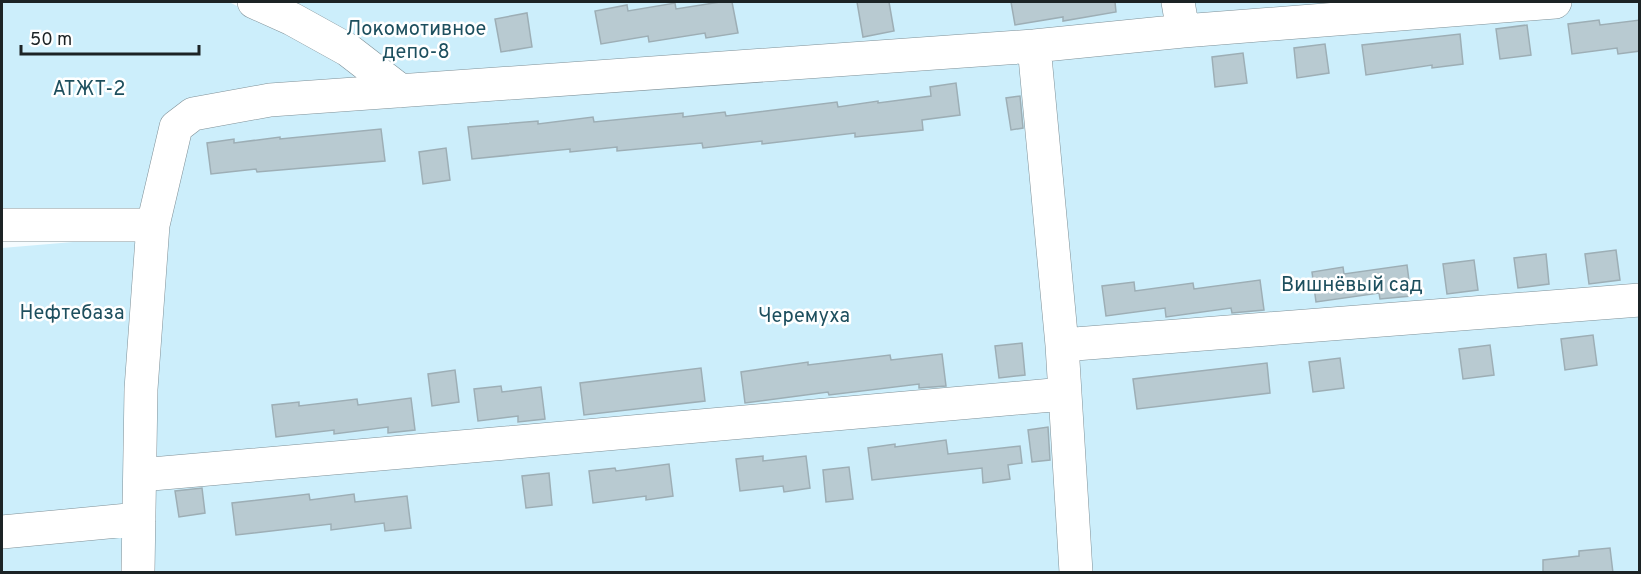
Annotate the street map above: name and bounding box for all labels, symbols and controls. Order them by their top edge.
park label: Локомотивное депо-8 [346,17,486,66]
scale bar [21,18,200,56]
text: 50 m [30,29,72,52]
park label: АТЖТ-2 [53,77,125,103]
park label: Вишнёвый сад [1281,273,1423,299]
park label: Нефтебаза [20,301,124,327]
park label: Черемуха [758,304,850,330]

